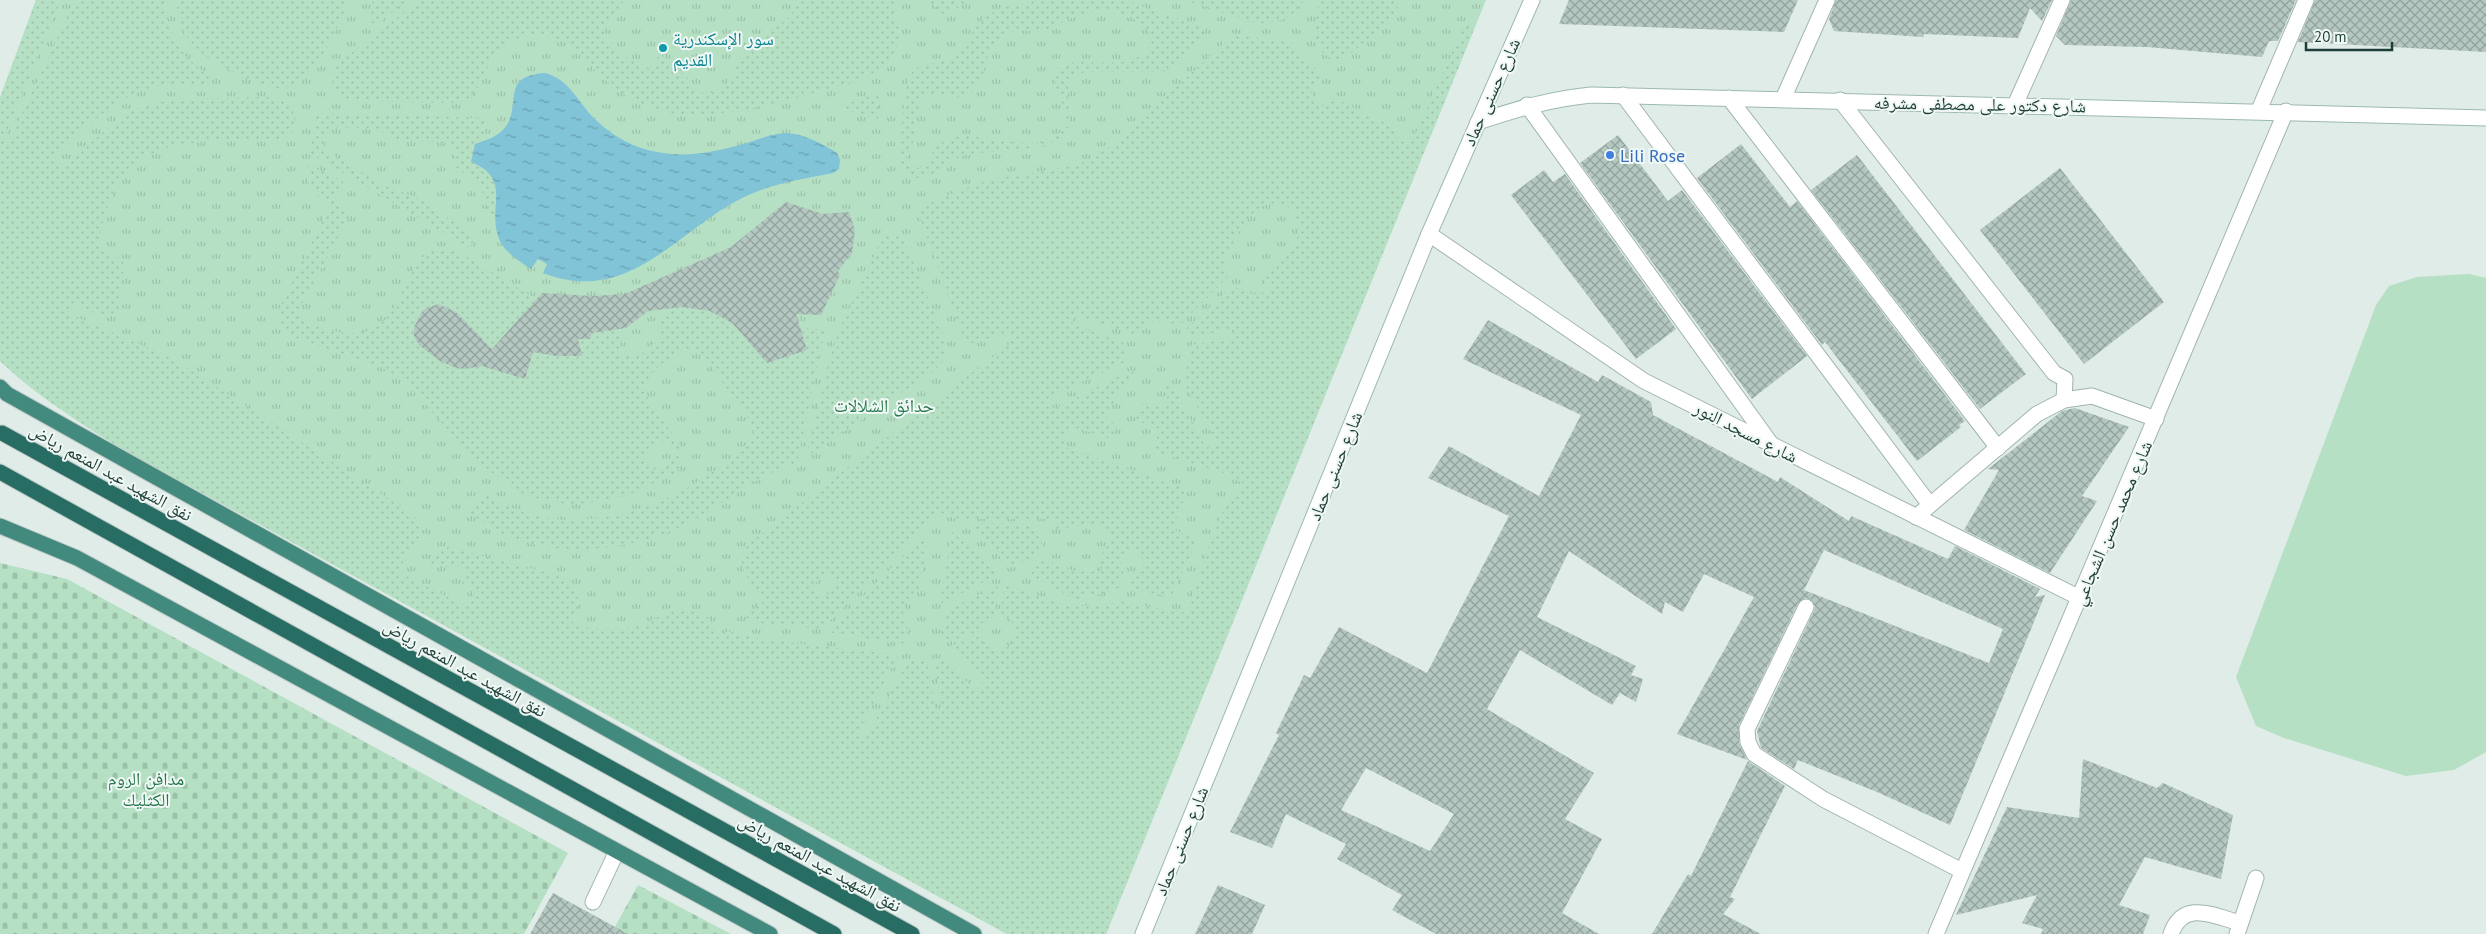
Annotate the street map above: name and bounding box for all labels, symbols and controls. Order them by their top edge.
scale bar [2306,20,2392,52]
place label: سور الإسكندرية القديم [673,27,774,72]
text: 20 m [2314,27,2347,46]
street label: شارع حسنى حماد [1457,34,1525,150]
marker: سور الإسكندرية القديم [657,42,669,54]
street label: شارع دكتور على مصطفى مشرفه [1874,91,2086,117]
place label: Lili Rose [1620,144,1685,167]
marker: Lili Rose [1604,149,1616,161]
park label: حدائق الشلالات [834,394,934,417]
street label: شارع مسجد النور [1689,396,1802,468]
street label: شارع حسنى حماد [1303,408,1367,524]
street label: نفق الشهيد عبد المنعم رياض [25,418,196,527]
street label: شارع محمد حسن الشجاعي [2067,437,2160,610]
street label: نفق الشهيد عبد المنعم رياض [379,614,550,723]
park label: مدافن الروم الكثليك [108,767,184,811]
street label: شارع حسنى حماد [1149,783,1213,899]
street label: نفق الشهيد عبد المنعم رياض [734,809,905,918]

